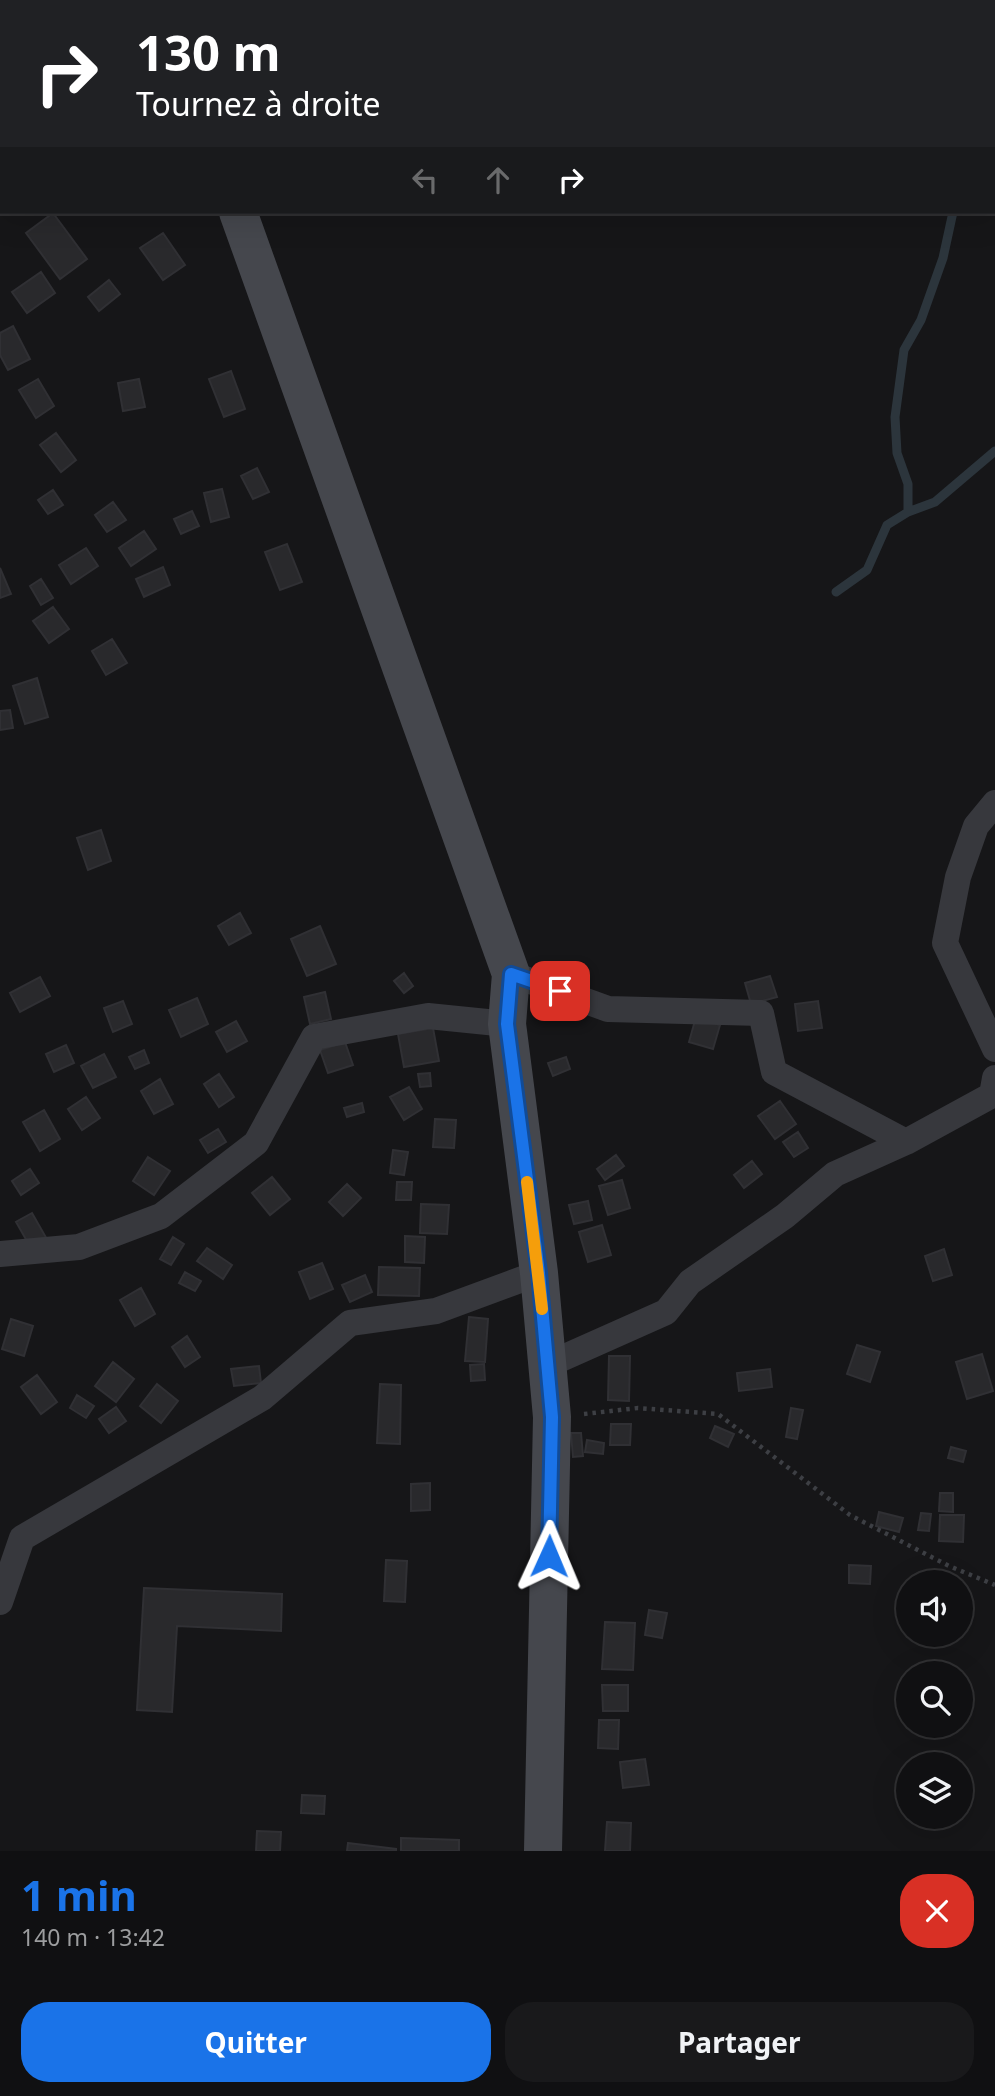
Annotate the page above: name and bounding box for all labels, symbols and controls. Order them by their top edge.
text: 130 m [136,19,281,85]
icon: right [21,28,112,119]
text: Tournez à droite [136,82,381,125]
icon: left [406,161,444,199]
icon: ahead [479,161,517,199]
icon: right [552,161,590,199]
pin [530,961,590,1021]
icon: arrive [541,972,579,1010]
position arrow [512,1519,586,1593]
map controls [896,1570,973,1829]
button: sound [896,1570,973,1647]
button: search [896,1661,973,1738]
button: layers [896,1752,973,1829]
text: 1 min [21,1866,137,1923]
button: close [900,1874,974,1948]
text: 140 m · 13:42 [21,1921,165,1953]
button: Quitter [21,2002,491,2082]
button: Partager [505,2002,974,2082]

